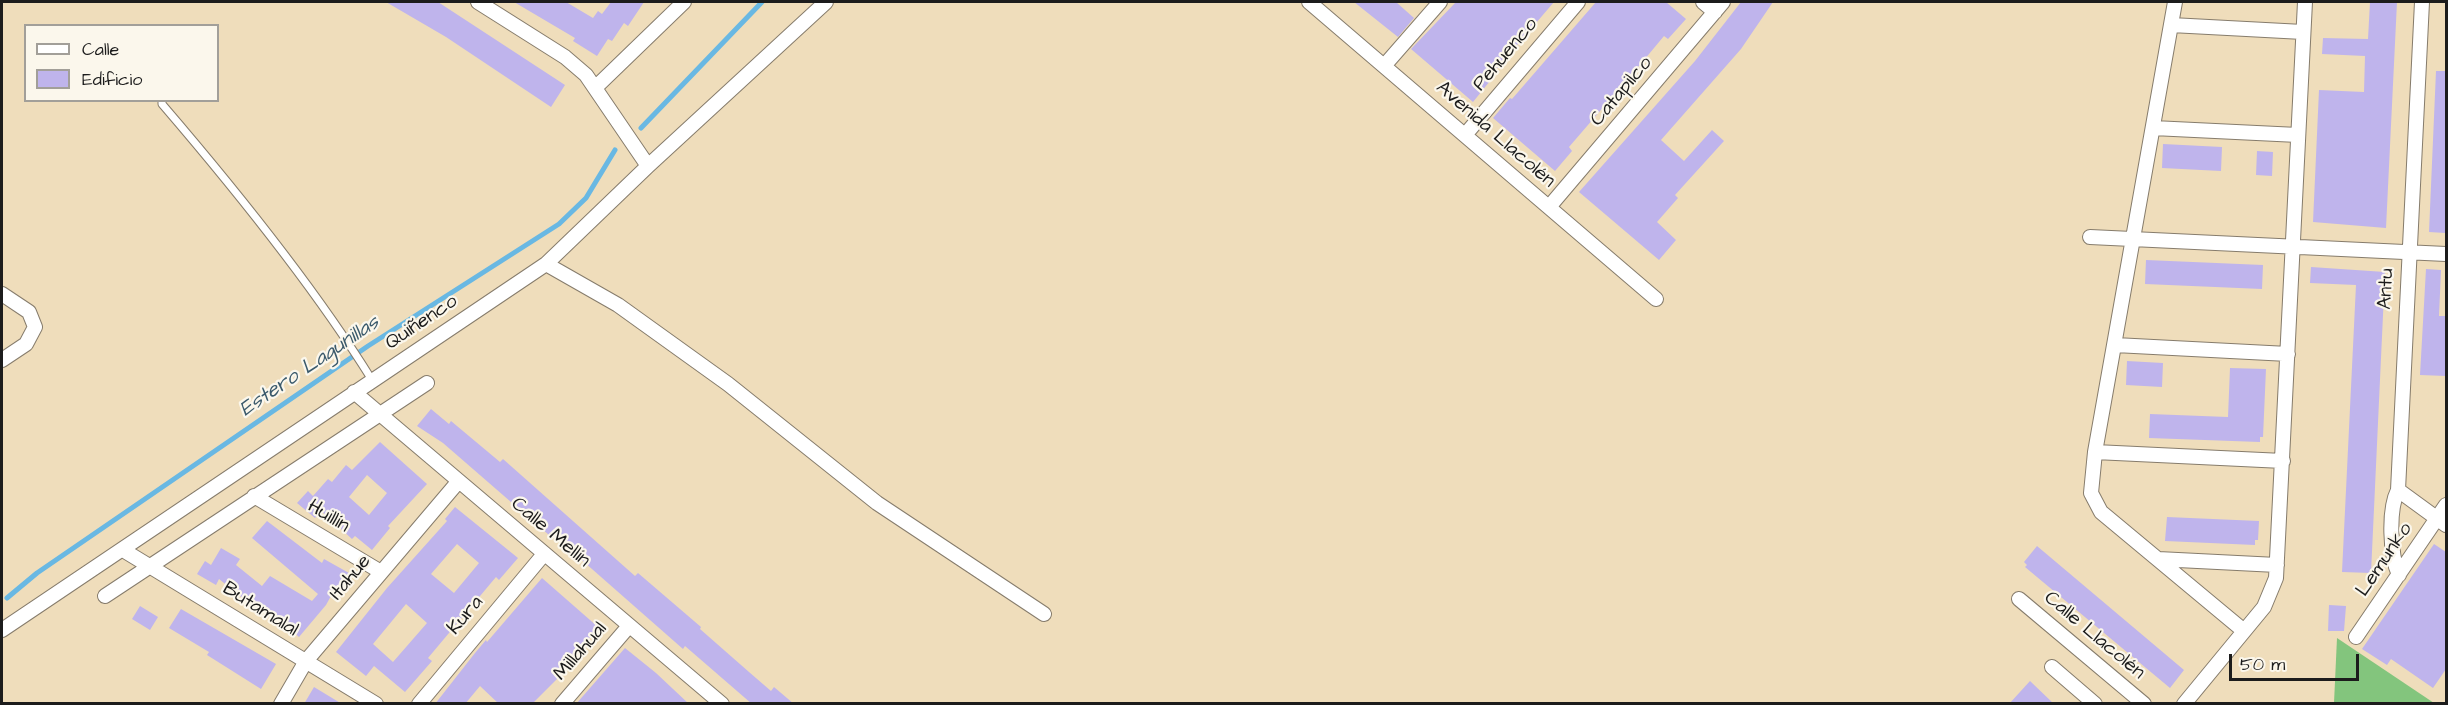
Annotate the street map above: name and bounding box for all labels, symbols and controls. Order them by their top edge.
street label: Pehuenco [1468,13,1544,97]
legend [24,24,219,102]
text: Calle [82,37,119,62]
street label: Catapilco [1586,52,1658,132]
text: Edificio [82,67,142,92]
street label: Avenida Llacolén [1430,77,1560,193]
street label: Antu [2374,268,2400,310]
street label: Quiñenco [381,290,463,356]
water label: Estero Lagunillas [235,311,385,423]
street label: Calle Mellín [505,493,595,573]
street label: Huillín [303,495,353,539]
street label: Lemunko [2352,519,2418,601]
street label: Itahue [325,550,377,606]
street label: Butamalal [218,577,302,643]
street label: Calle Llacolén [2039,587,2149,685]
street label: Kura [443,592,489,640]
street label: Millahual [549,618,613,686]
scale bar [2232,642,2362,680]
text: 50 m [2240,652,2285,677]

